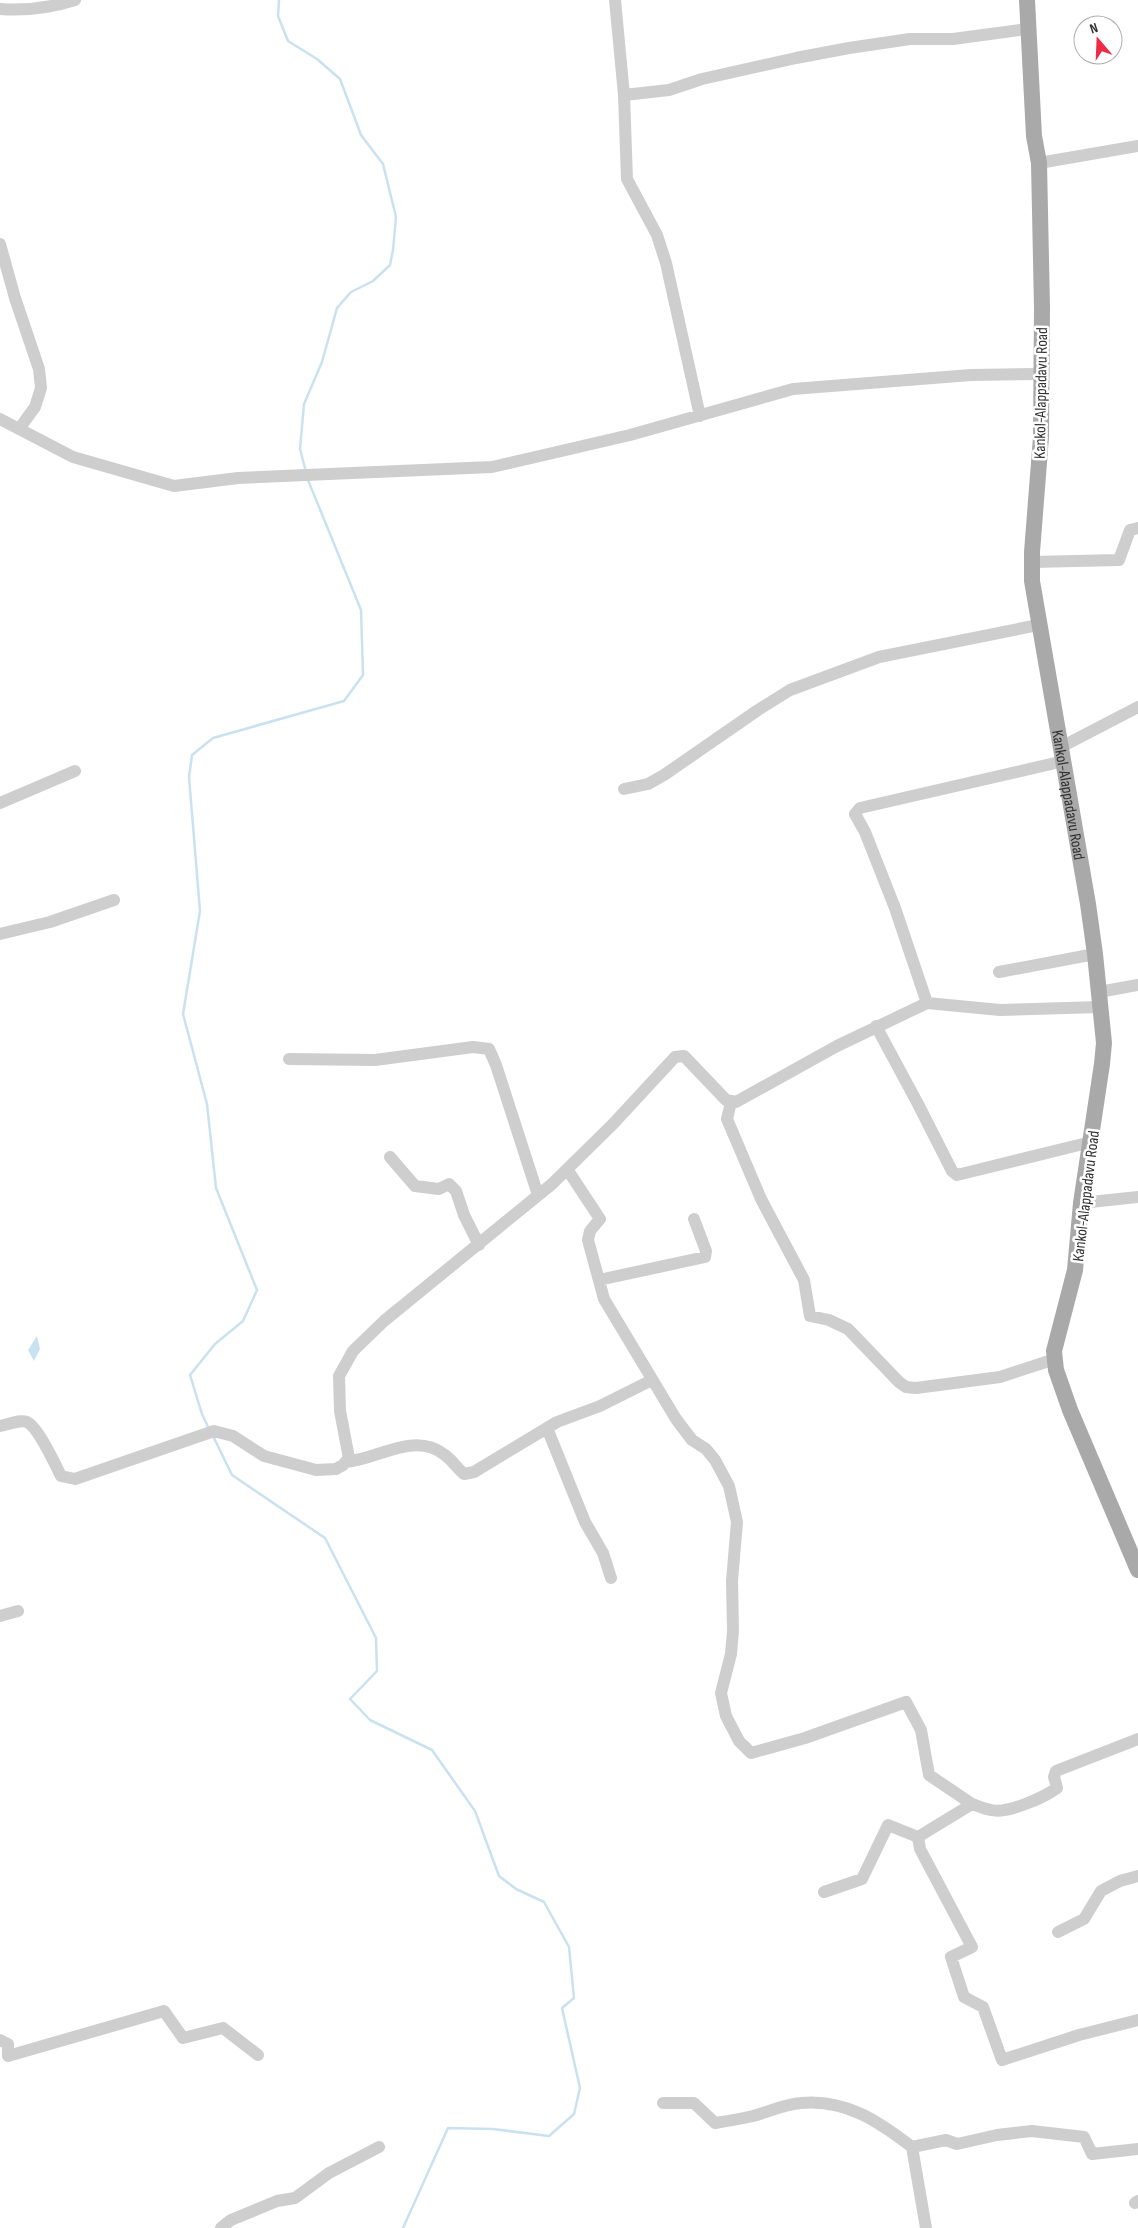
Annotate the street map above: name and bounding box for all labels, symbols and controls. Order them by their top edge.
north arrow [1073,15,1123,65]
text: N [1088,19,1100,37]
street label: Kankol-Alappadavu Road [1031,327,1052,459]
street label: Kankol-Alappadavu Road [1047,729,1088,862]
street label: Kankol-Alappadavu Road [1069,1130,1104,1263]

